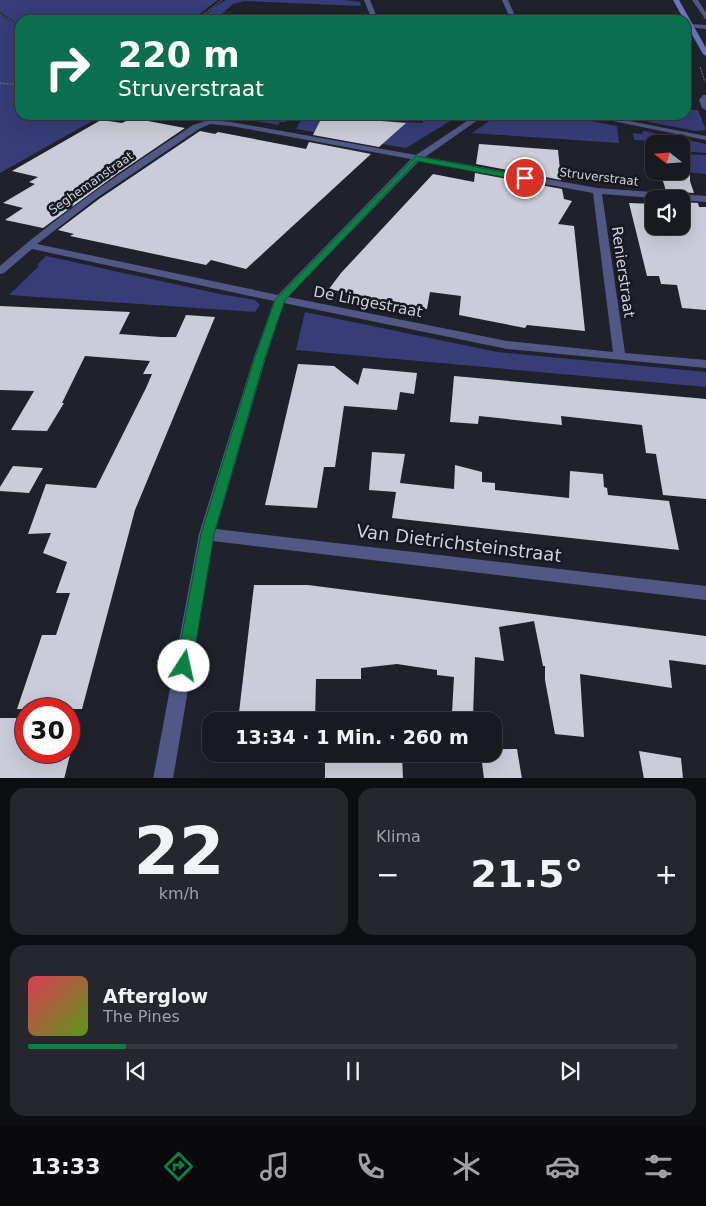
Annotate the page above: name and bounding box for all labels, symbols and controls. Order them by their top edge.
icon: right [35,35,100,100]
text: 220 m [118,35,240,75]
text: Struverstraat [118,76,264,101]
north arrow [645,135,690,180]
map controls [645,135,690,235]
street label: Seghemanstraat [46,149,136,217]
pin [504,157,546,199]
icon: arrive [511,164,539,192]
street label: Struverstraat [559,165,640,189]
button: sound [645,190,690,235]
street label: Renierstraat [608,225,638,319]
street label: De Lingestraat [312,283,424,321]
street label: Van Dietrichsteinstraat [355,520,563,566]
position arrow [157,639,209,691]
speed limit sign: 30 [15,698,80,763]
text: 13:34 · 1 Min. · 260 m [235,726,469,748]
text: 22 [134,814,224,889]
text: Klima [376,827,421,846]
text: 21.5° [471,852,583,896]
text: − [376,858,399,891]
text: + [655,858,678,891]
text: km/h [159,884,199,903]
text: Afterglow [103,985,208,1007]
text: The Pines [103,1007,180,1026]
icon: previous [122,1057,150,1085]
icon: pause [339,1057,367,1085]
icon: next [556,1057,584,1085]
icon: directions [161,1149,196,1184]
icon: music [257,1149,292,1184]
icon: phone [353,1149,388,1184]
icon: climate [449,1149,484,1184]
icon: car [545,1149,580,1184]
icon: filters [641,1149,676,1184]
text: 13:33 [30,1154,100,1179]

